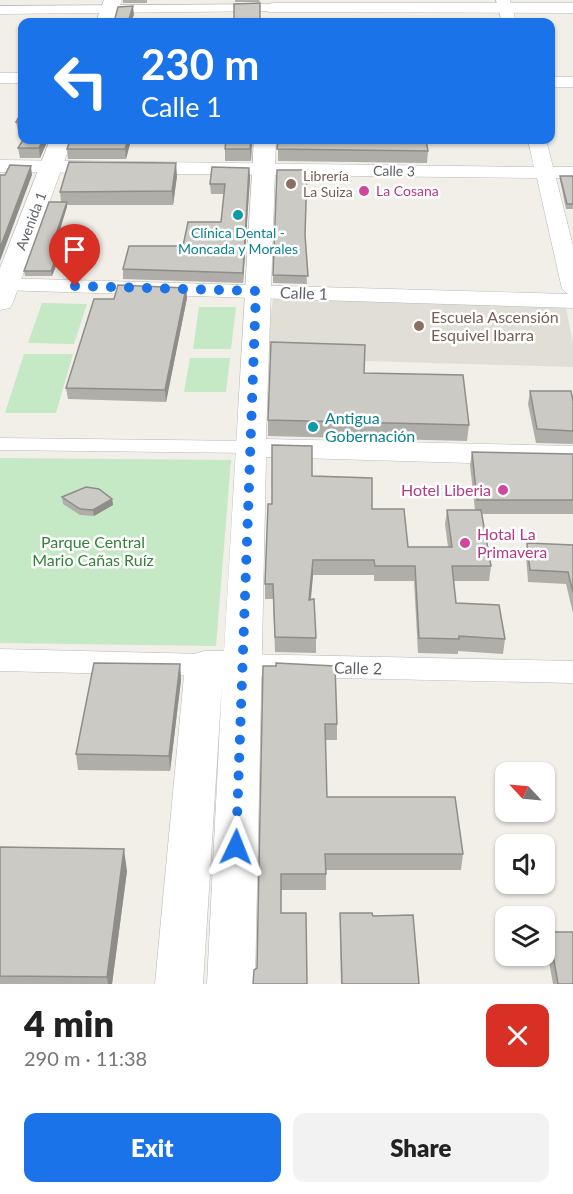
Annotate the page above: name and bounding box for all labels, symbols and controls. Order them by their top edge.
text: 230 m [141,39,259,89]
icon: left [42,42,120,120]
text: Calle 1 [141,90,222,123]
street label: Calle 3 [373,162,415,179]
place label: Librería La Suiza [303,167,353,200]
marker: Librería La Suiza [284,177,298,191]
place label: La Cosana [376,182,439,199]
marker: La Cosana [357,184,371,198]
street label: Avenida 1 [12,189,49,252]
marker: Clínica Dental - Moncada y Morales [231,208,245,222]
pin [49,224,100,286]
place label: Clínica Dental - Moncada y Morales [178,224,298,257]
icon: arrive [58,233,91,266]
street label: Calle 1 [280,282,328,303]
place label: Escuela Ascensión Esquivel Ibarra [431,307,559,344]
marker: Escuela Ascensión Esquivel Ibarra [412,319,426,333]
place label: Antigua Gobernación [325,408,415,445]
marker: Antigua Gobernación [306,420,320,434]
place label: Hotel Liberia [401,480,491,499]
marker: Hotel Liberia [496,483,510,497]
place label: Hotal La Primavera [477,524,547,561]
park label: Parque Central Mario Cañas Ruíz [32,532,154,569]
marker: Hotal La Primavera [458,536,472,550]
street label: Calle 2 [334,658,382,677]
north arrow [495,762,555,822]
map controls [495,762,555,966]
position arrow [204,815,268,879]
button: sound [495,834,555,894]
button: layers [495,906,555,966]
text: 4 min [24,1001,114,1045]
button: close [486,1004,549,1067]
text: 290 m · 11:38 [24,1046,147,1070]
button: Exit [24,1113,281,1182]
button: Share [293,1113,549,1182]

